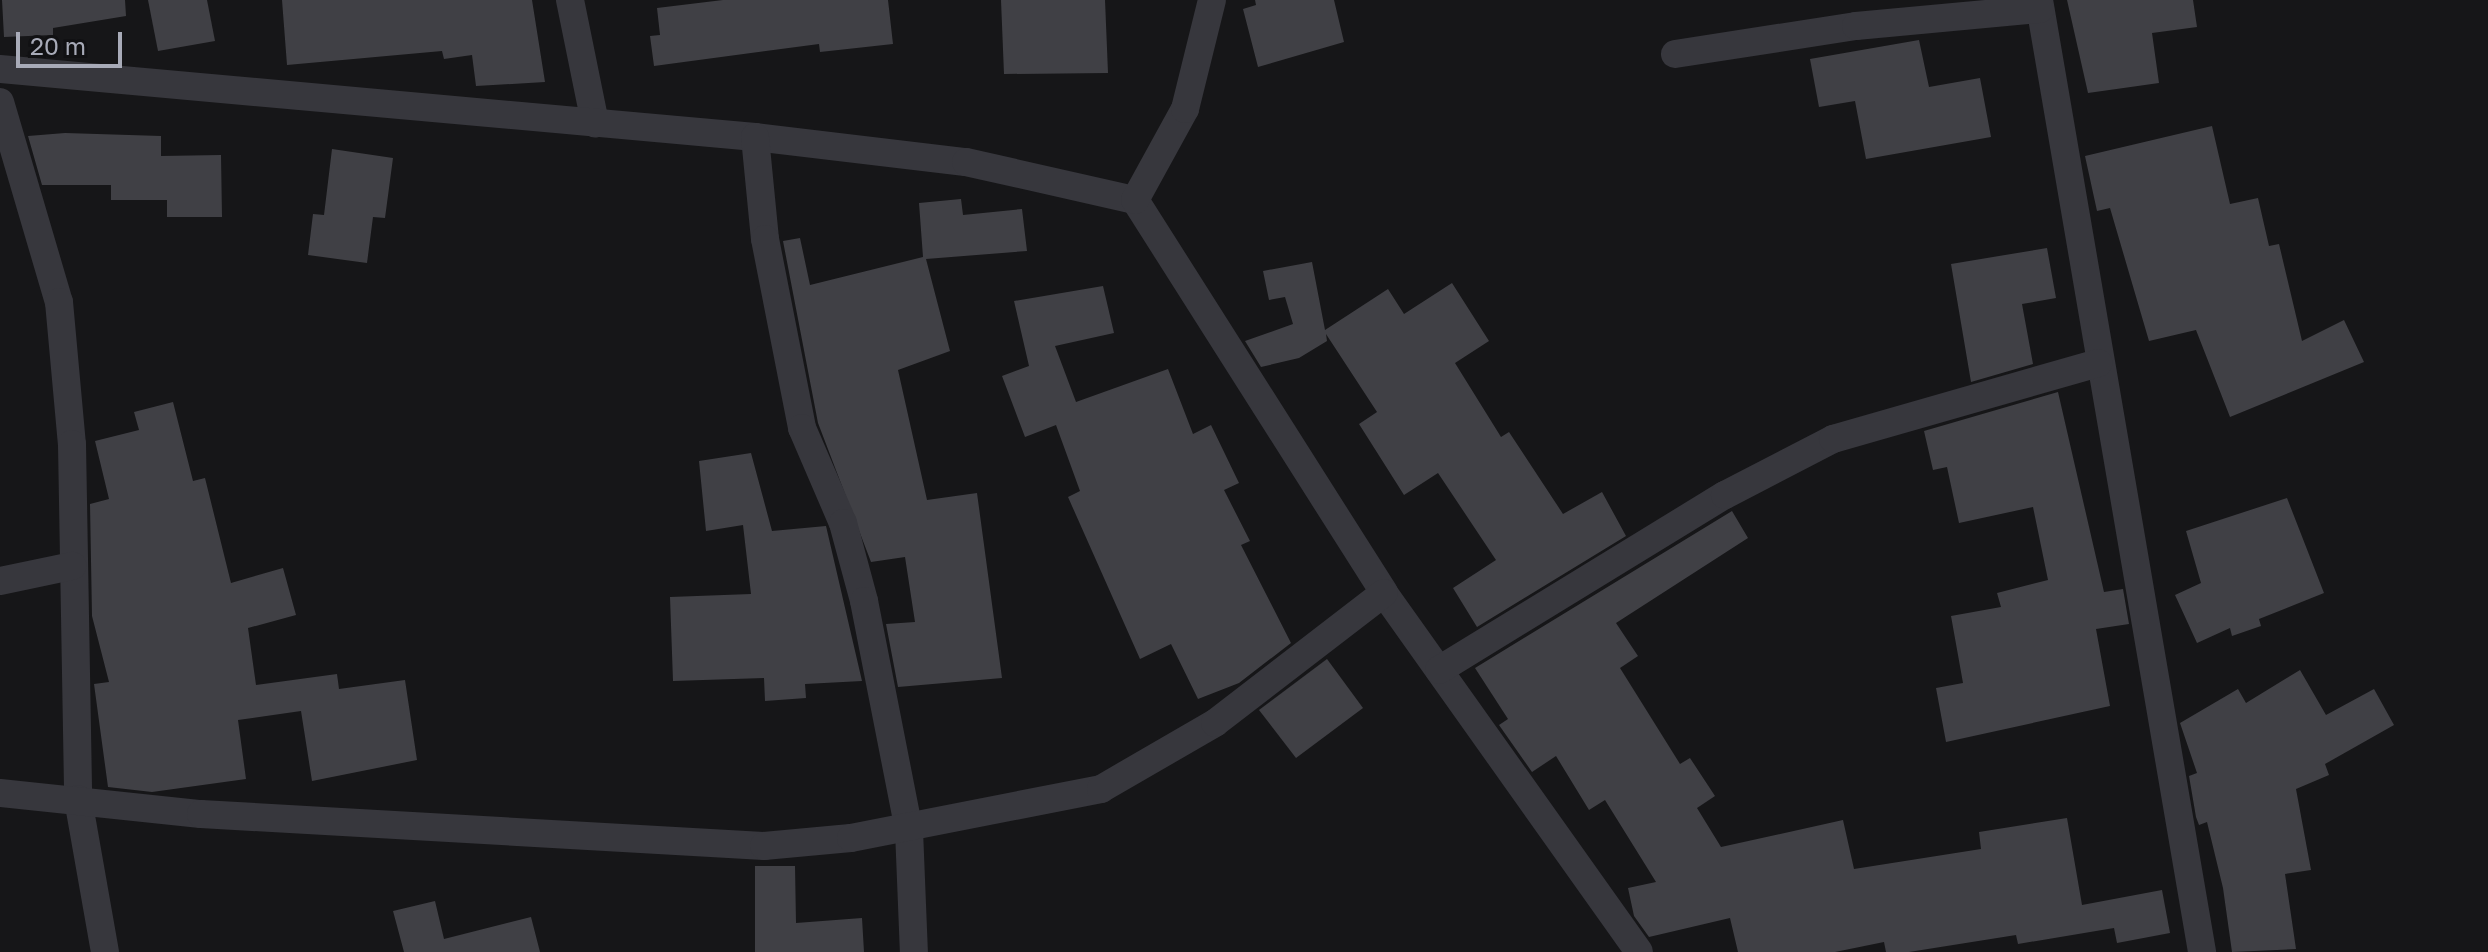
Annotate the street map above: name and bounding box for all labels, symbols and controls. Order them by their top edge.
scale bar [20,16,126,66]
text: 20 m [30,31,86,60]

